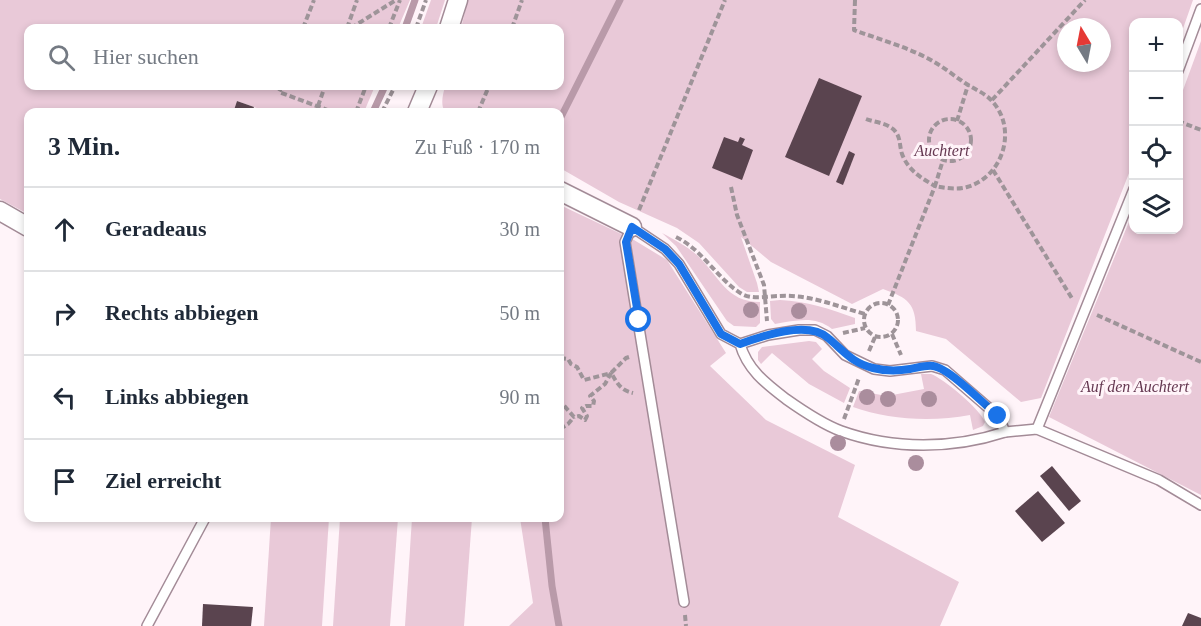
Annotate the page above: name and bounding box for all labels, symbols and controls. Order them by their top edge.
north arrow [1057,18,1111,72]
map controls [1129,18,1183,234]
button: + [1129,18,1183,72]
search box [24,24,564,90]
icon: search [45,41,78,74]
text: Hier suchen [93,44,199,69]
button: − [1129,72,1183,126]
button: locate [1129,126,1183,180]
text: 3 Min. [48,132,120,161]
text: Zu Fuß · 170 m [414,136,540,158]
park label: Auchtert [913,142,970,159]
button: layers [1129,180,1183,234]
icon: ahead [48,213,81,246]
text: Geradeaus [105,216,206,241]
text: 30 m [499,218,540,240]
icon: right [48,297,81,330]
text: Rechts abbiegen [105,300,258,325]
text: 50 m [499,302,540,324]
route start [625,306,651,332]
park label: Auf den Auchtert [1080,378,1190,396]
icon: left [48,381,81,414]
text: Links abbiegen [105,384,249,409]
text: 90 m [499,386,540,408]
route end [984,402,1010,428]
icon: arrive [48,465,81,498]
text: Ziel erreicht [105,468,221,493]

